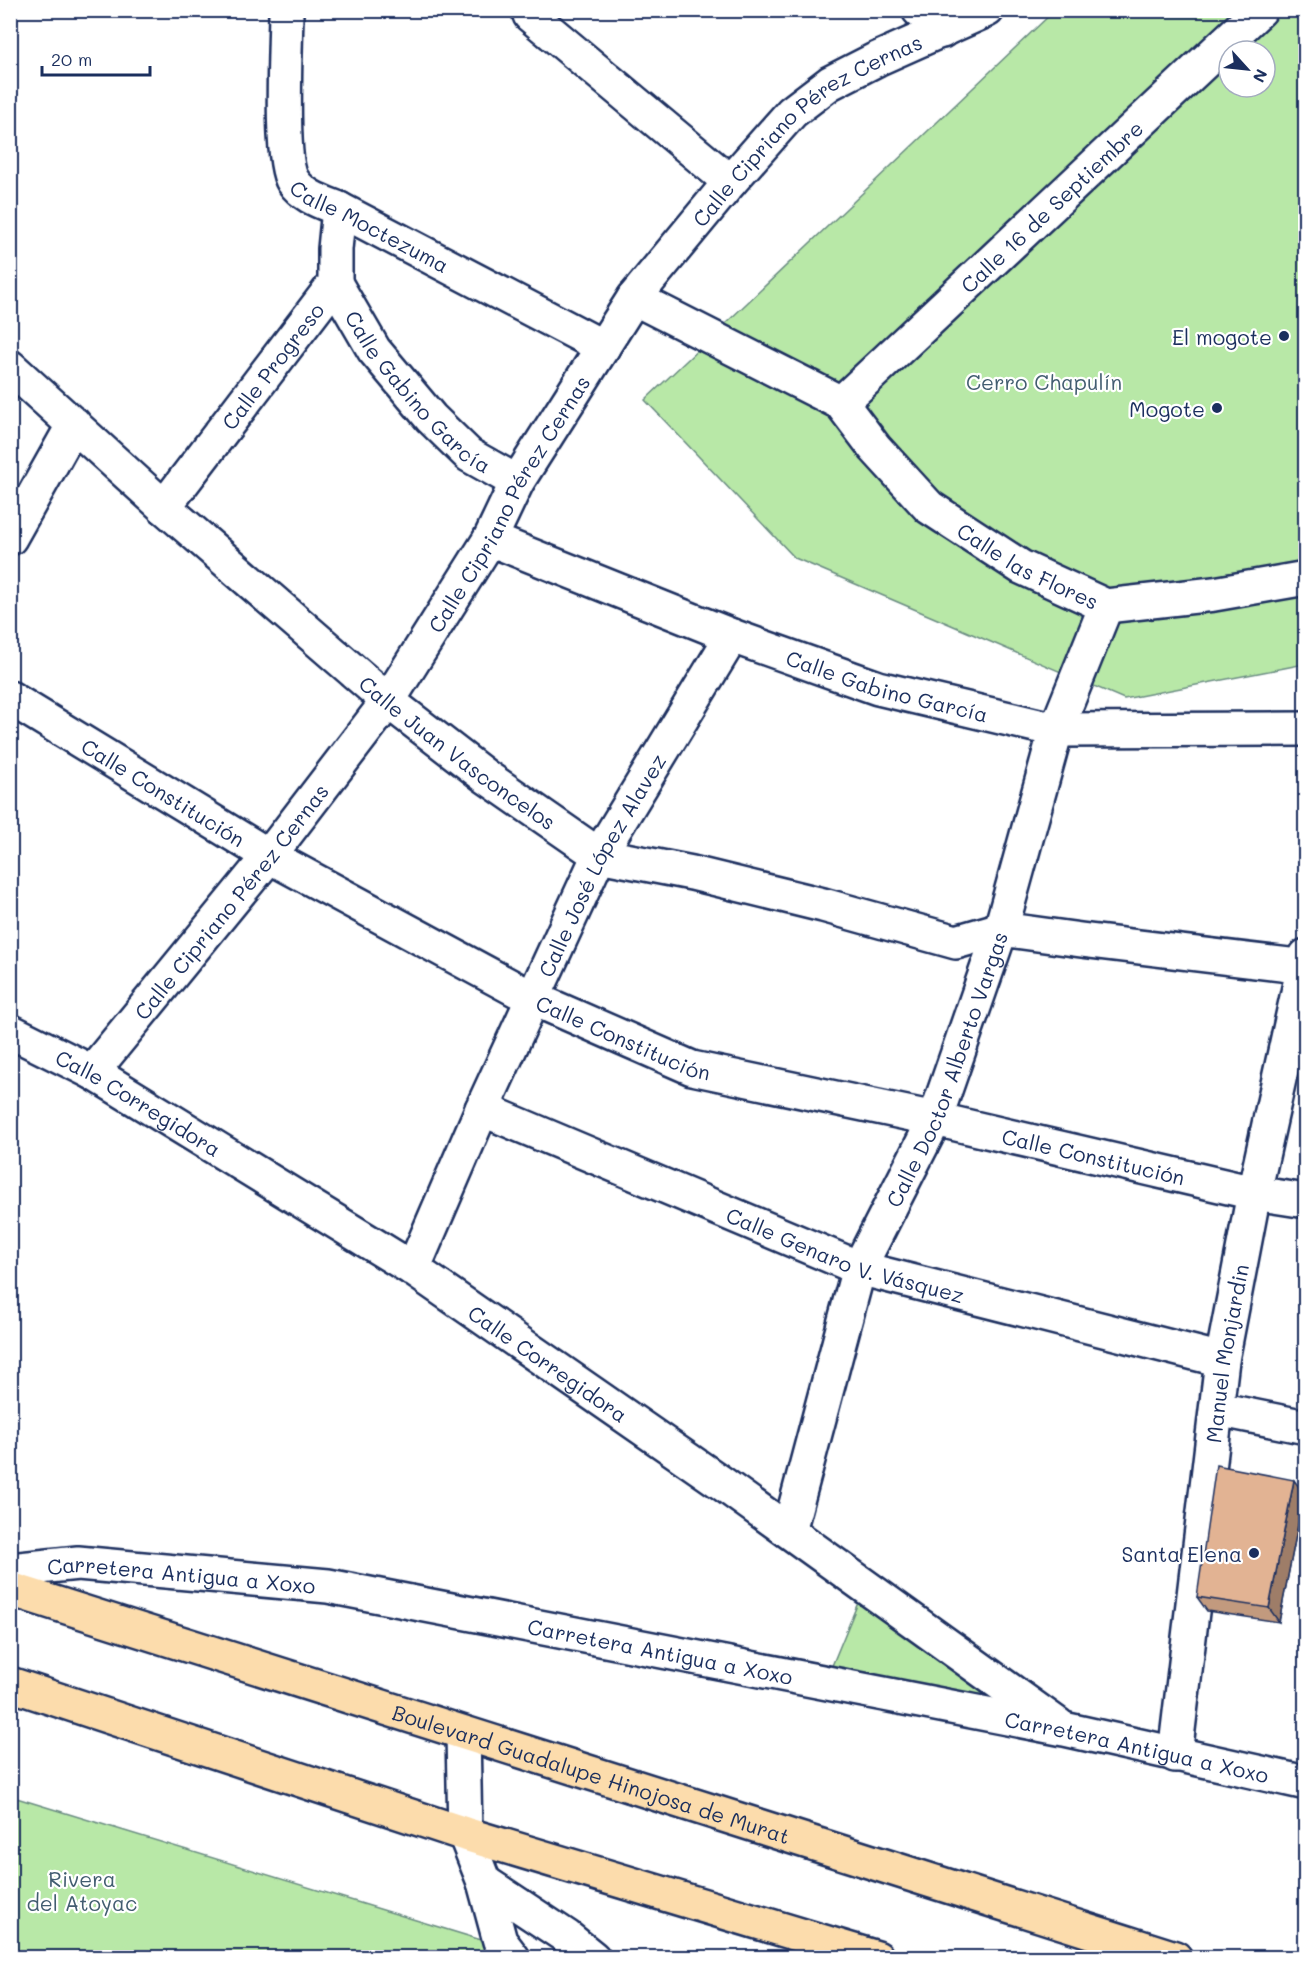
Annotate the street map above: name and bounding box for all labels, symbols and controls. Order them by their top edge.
street label: Calle Cipriano Pérez Cernas [686,27,926,232]
scale bar [42,39,150,77]
north arrow [1217,39,1277,99]
text: 20 m [51,47,92,71]
text: N [1249,66,1273,86]
street label: Calle 16 de Septiembre [954,114,1148,298]
street label: Calle Moctezuma [285,174,454,278]
street label: Calle Progreso [215,297,329,434]
street label: Calle Gabino García [340,305,496,478]
place label: El mogote [1172,323,1272,350]
marker: El mogote [1277,329,1291,343]
park label: Cerro Chapulín [966,368,1122,395]
street label: Calle Cipriano Pérez Cernas [421,370,595,637]
place label: Mogote [1129,395,1205,422]
marker: Mogote [1210,401,1224,415]
street label: Calle las Flores [953,516,1103,614]
street label: Calle Gabino García [783,643,991,727]
street label: Calle Juan Vasconcelos [354,669,561,835]
street label: Calle Constitución [77,732,251,852]
street label: Calle José López Alavez [531,748,671,981]
street label: Calle Cipriano Pérez Cernas [128,778,333,1024]
street label: Calle Doctor Alberto Vargas [879,928,1013,1211]
street label: Calle Constitución [532,988,713,1085]
street label: Calle Corregidora [51,1043,226,1162]
street label: Calle Constitución [999,1122,1188,1190]
street label: Calle Genaro V. Vásquez [723,1200,967,1308]
street label: Manuel Monjardin [1199,1262,1254,1444]
street label: Calle Corregidora [463,1298,633,1428]
place label: Santa Elena [1121,1540,1242,1567]
marker: Santa Elena [1247,1546,1261,1560]
street label: Carretera Antigua a Xoxo [46,1549,317,1598]
street label: Carretera Antigua a Xoxo [525,1612,795,1690]
street label: Boulevard Guadalupe Hinojosa de Murat [389,1698,794,1849]
street label: Carretera Antigua a Xoxo [1003,1704,1272,1788]
park label: Rivera del Atoyac [27,1865,137,1916]

